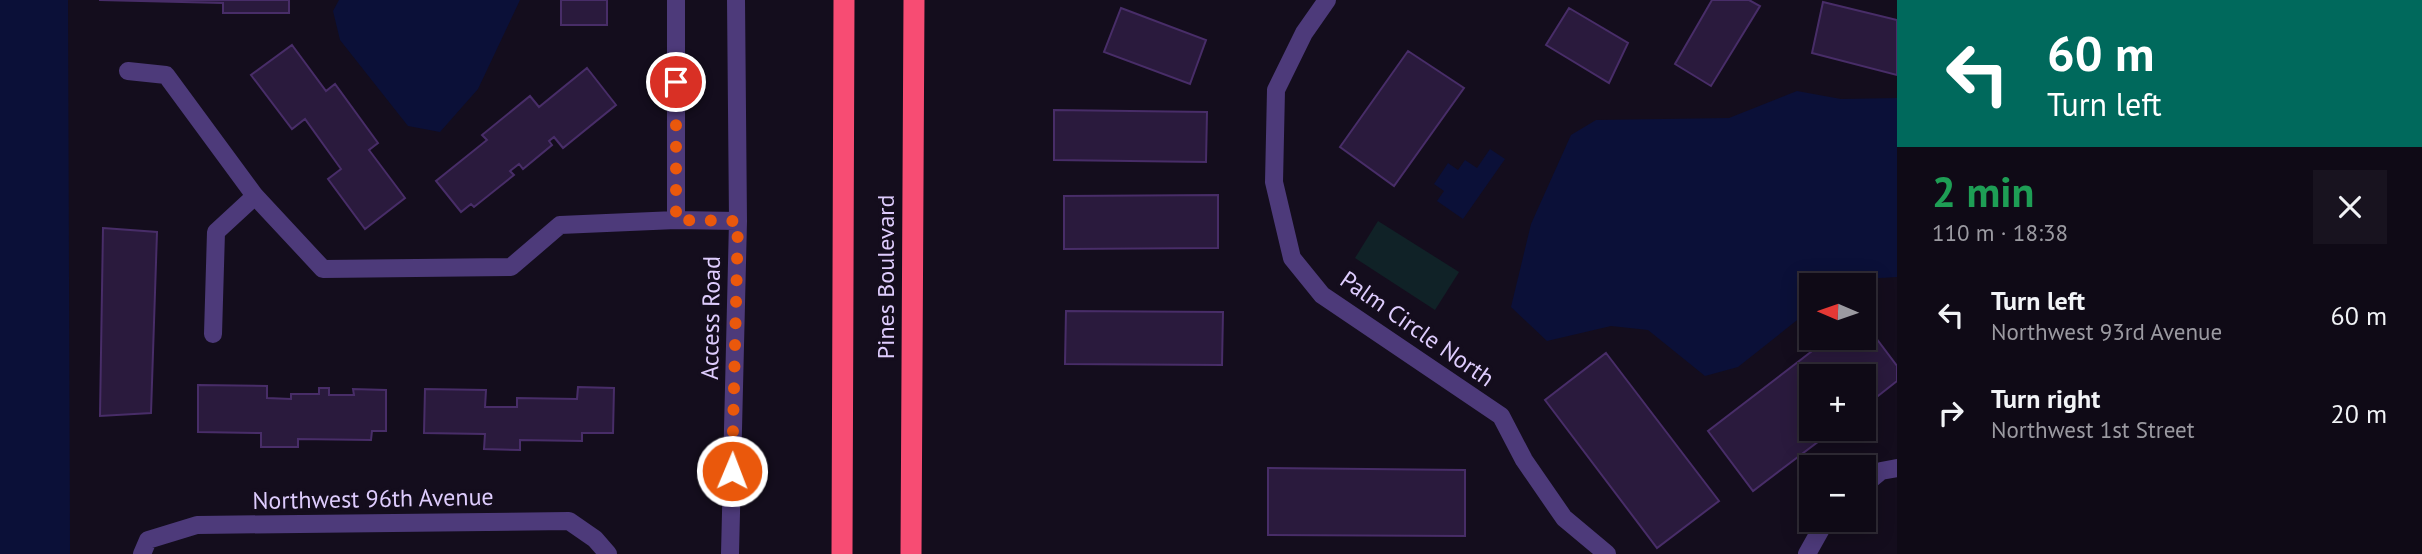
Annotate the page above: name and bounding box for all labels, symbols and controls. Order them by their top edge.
text: 60 m [2047,21,2154,85]
icon: left [1932,28,2023,119]
pin [646,52,706,112]
icon: arrive [657,63,695,101]
text: Turn left [2047,83,2162,125]
text: 2 min [1932,164,2034,219]
button: close [2313,170,2387,244]
street label: Pines Boulevard [870,195,901,359]
text: 110 m · 18:38 [1932,218,2068,247]
street label: Access Road [694,256,727,380]
street label: Palm Circle North [1334,264,1500,393]
north arrow [1799,273,1876,350]
map controls [1799,273,1876,532]
text: Turn left [1991,284,2085,317]
icon: left [1932,296,1970,334]
text: 60 m [2331,299,2387,332]
text: Northwest 93rd Avenue [1991,317,2222,346]
button: + [1799,364,1876,441]
text: Turn right [1991,382,2100,415]
icon: right [1932,394,1970,432]
text: 20 m [2331,397,2387,430]
text: Northwest 1st Street [1991,415,2195,444]
position arrow [695,434,769,508]
button: − [1799,455,1876,532]
street label: Northwest 96th Avenue [252,481,494,516]

